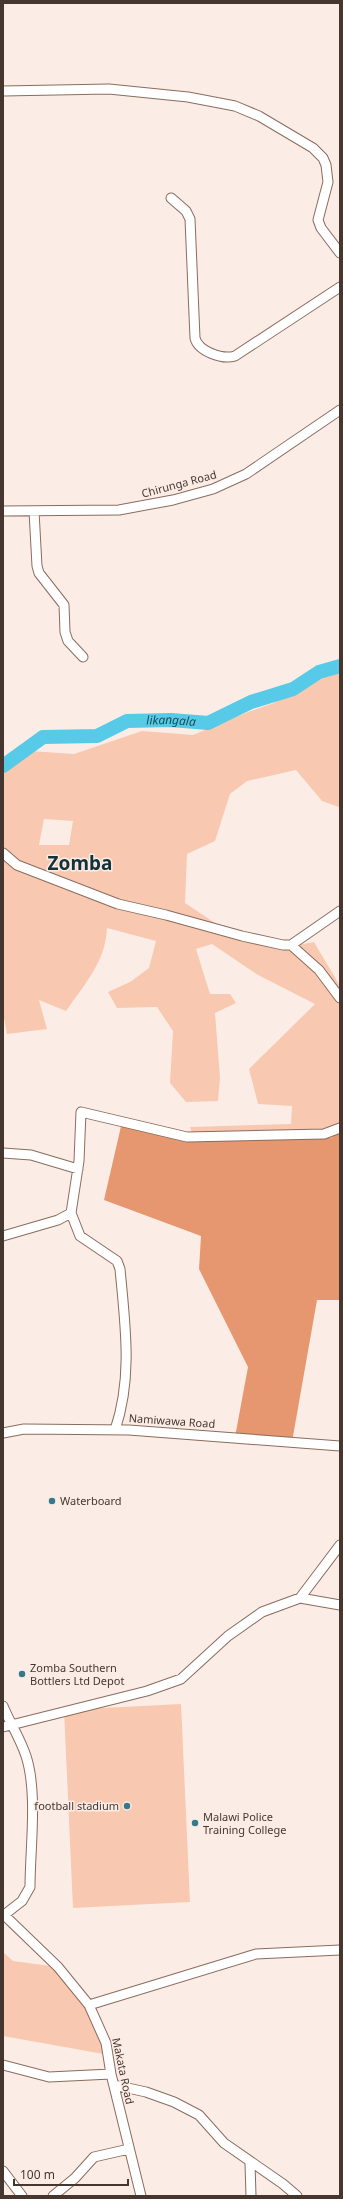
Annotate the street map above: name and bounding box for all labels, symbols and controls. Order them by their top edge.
street label: Chirunga Road [140,466,218,501]
water label: likangala [146,711,197,730]
district label: Zomba [48,850,112,876]
street label: Namiwawa Road [128,1410,216,1431]
place label: Waterboard [60,1493,122,1508]
marker: Waterboard [47,1496,57,1506]
place label: Zomba Southern Bottlers Ltd Depot [30,1660,124,1688]
marker: Zomba Southern Bottlers Ltd Depot [17,1669,27,1679]
place label: football stadium [34,1798,119,1813]
marker: football stadium [122,1801,132,1811]
place label: Malawi Police Training College [203,1809,286,1837]
marker: Malawi Police Training College [190,1818,200,1828]
street label: Makata Road [109,2036,138,2106]
scale bar [14,2161,128,2187]
text: 100 m [20,2166,55,2183]

